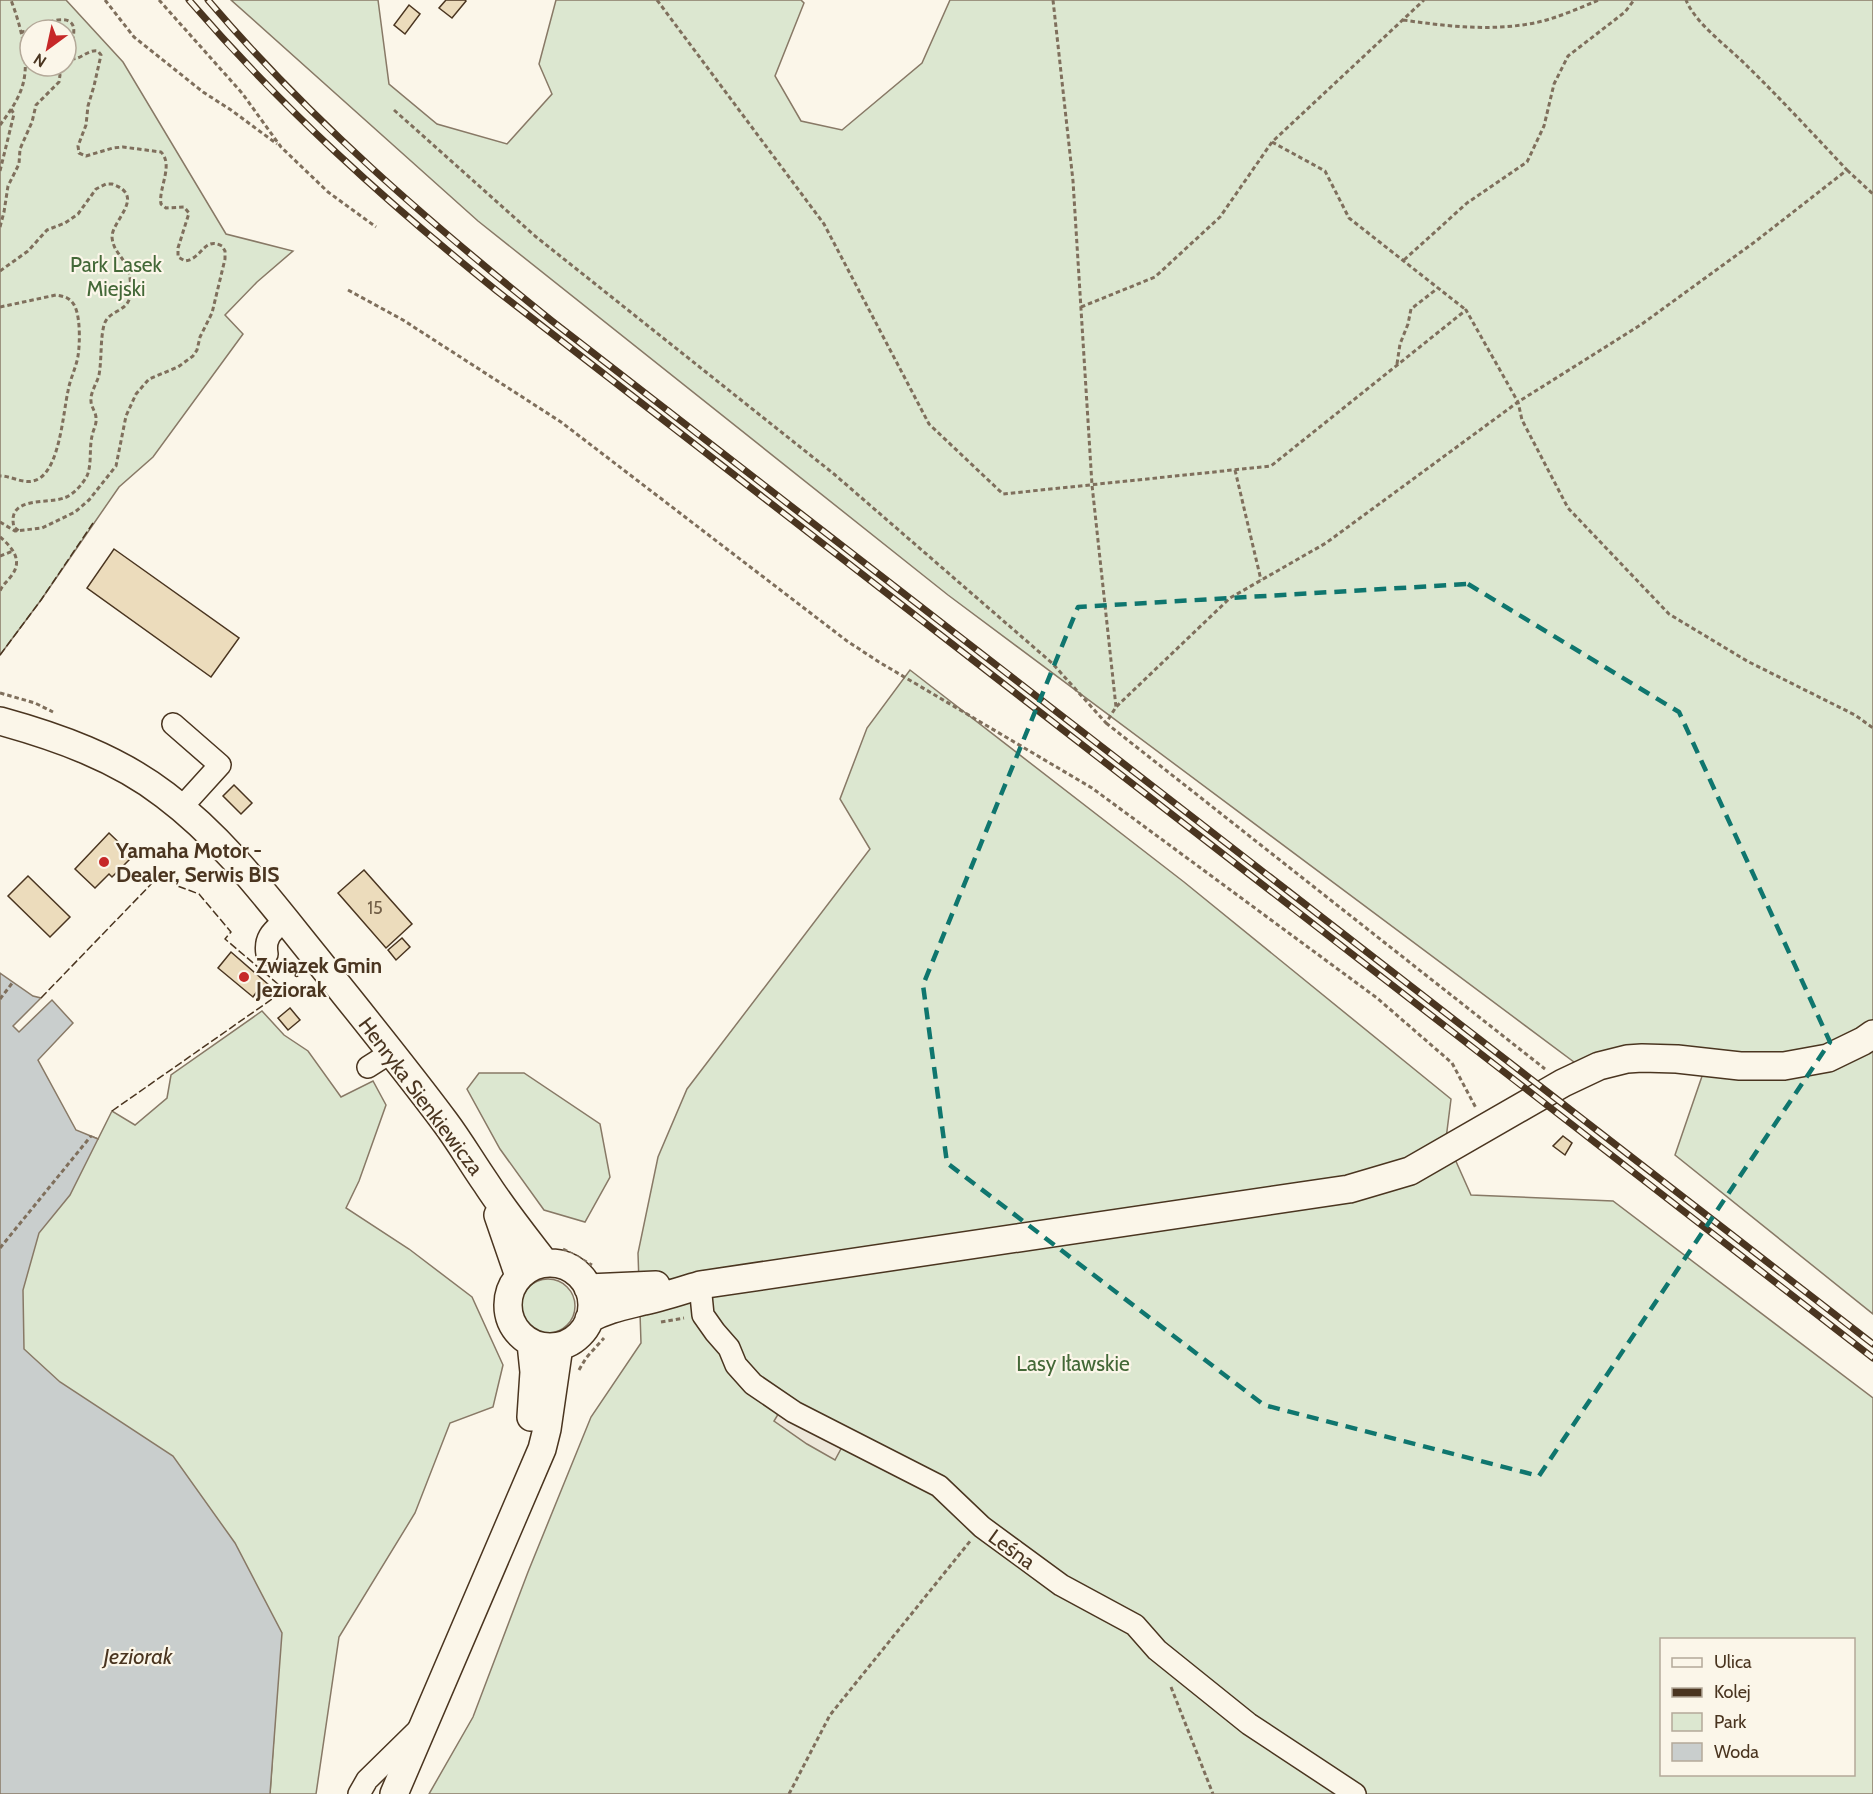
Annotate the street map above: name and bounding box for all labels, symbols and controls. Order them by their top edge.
north arrow [18,18,78,78]
text: N [30,49,50,71]
park label: Park Lasek Miejski [70,252,163,302]
place label: Yamaha Motor - Dealer, Serwis BIS [115,838,279,887]
marker: Yamaha Motor - Dealer, Serwis BIS [97,855,111,869]
house number: 15 [367,897,383,919]
place label: Związek Gmin Jeziorak [255,953,382,1002]
marker: Związek Gmin Jeziorak [237,970,251,984]
street label: Henryka Sienkiewicza [353,1012,489,1180]
park label: Lasy Iławskie [1016,1351,1130,1376]
street label: Leśna [984,1524,1040,1574]
legend [1660,1638,1855,1776]
water label: Jeziorak [101,1643,173,1670]
text: Ulica [1714,1651,1752,1673]
text: Kolej [1714,1681,1751,1703]
text: Park [1714,1711,1747,1733]
text: Woda [1714,1741,1759,1763]

